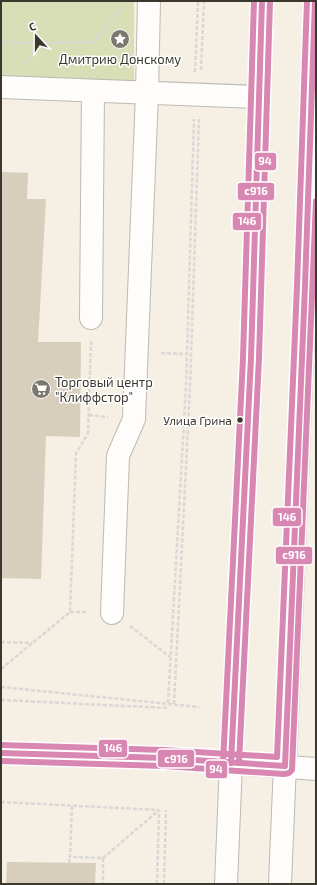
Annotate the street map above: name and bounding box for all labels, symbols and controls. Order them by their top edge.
north arrow [16,16,56,56]
text: С [27,19,38,33]
place icon: Дмитрию Донскому [109,28,131,50]
place label: Дмитрию Донскому [59,51,181,67]
line badge: 94 [254,152,277,171]
text: 94 [258,154,272,167]
line badge: с916 [237,182,275,201]
text: с916 [244,184,268,197]
line badge: 146 [232,212,262,231]
text: 146 [238,214,257,227]
place label: Торговый центр "Клиффстор" [55,374,153,405]
supermarket icon: Торговый центр "Клиффстор" [30,378,52,400]
place label: Улица Грина [163,413,232,427]
marker: Улица Грина [235,415,245,425]
line badge: 146 [272,507,302,527]
text: 146 [278,510,297,523]
line badge: с916 [275,546,313,565]
text: с916 [282,548,306,561]
line badge: 146 [98,739,128,758]
text: 146 [104,741,123,754]
line badge: с916 [157,749,195,768]
text: с916 [164,752,188,765]
line badge: 94 [205,760,228,779]
text: 94 [209,762,223,775]

